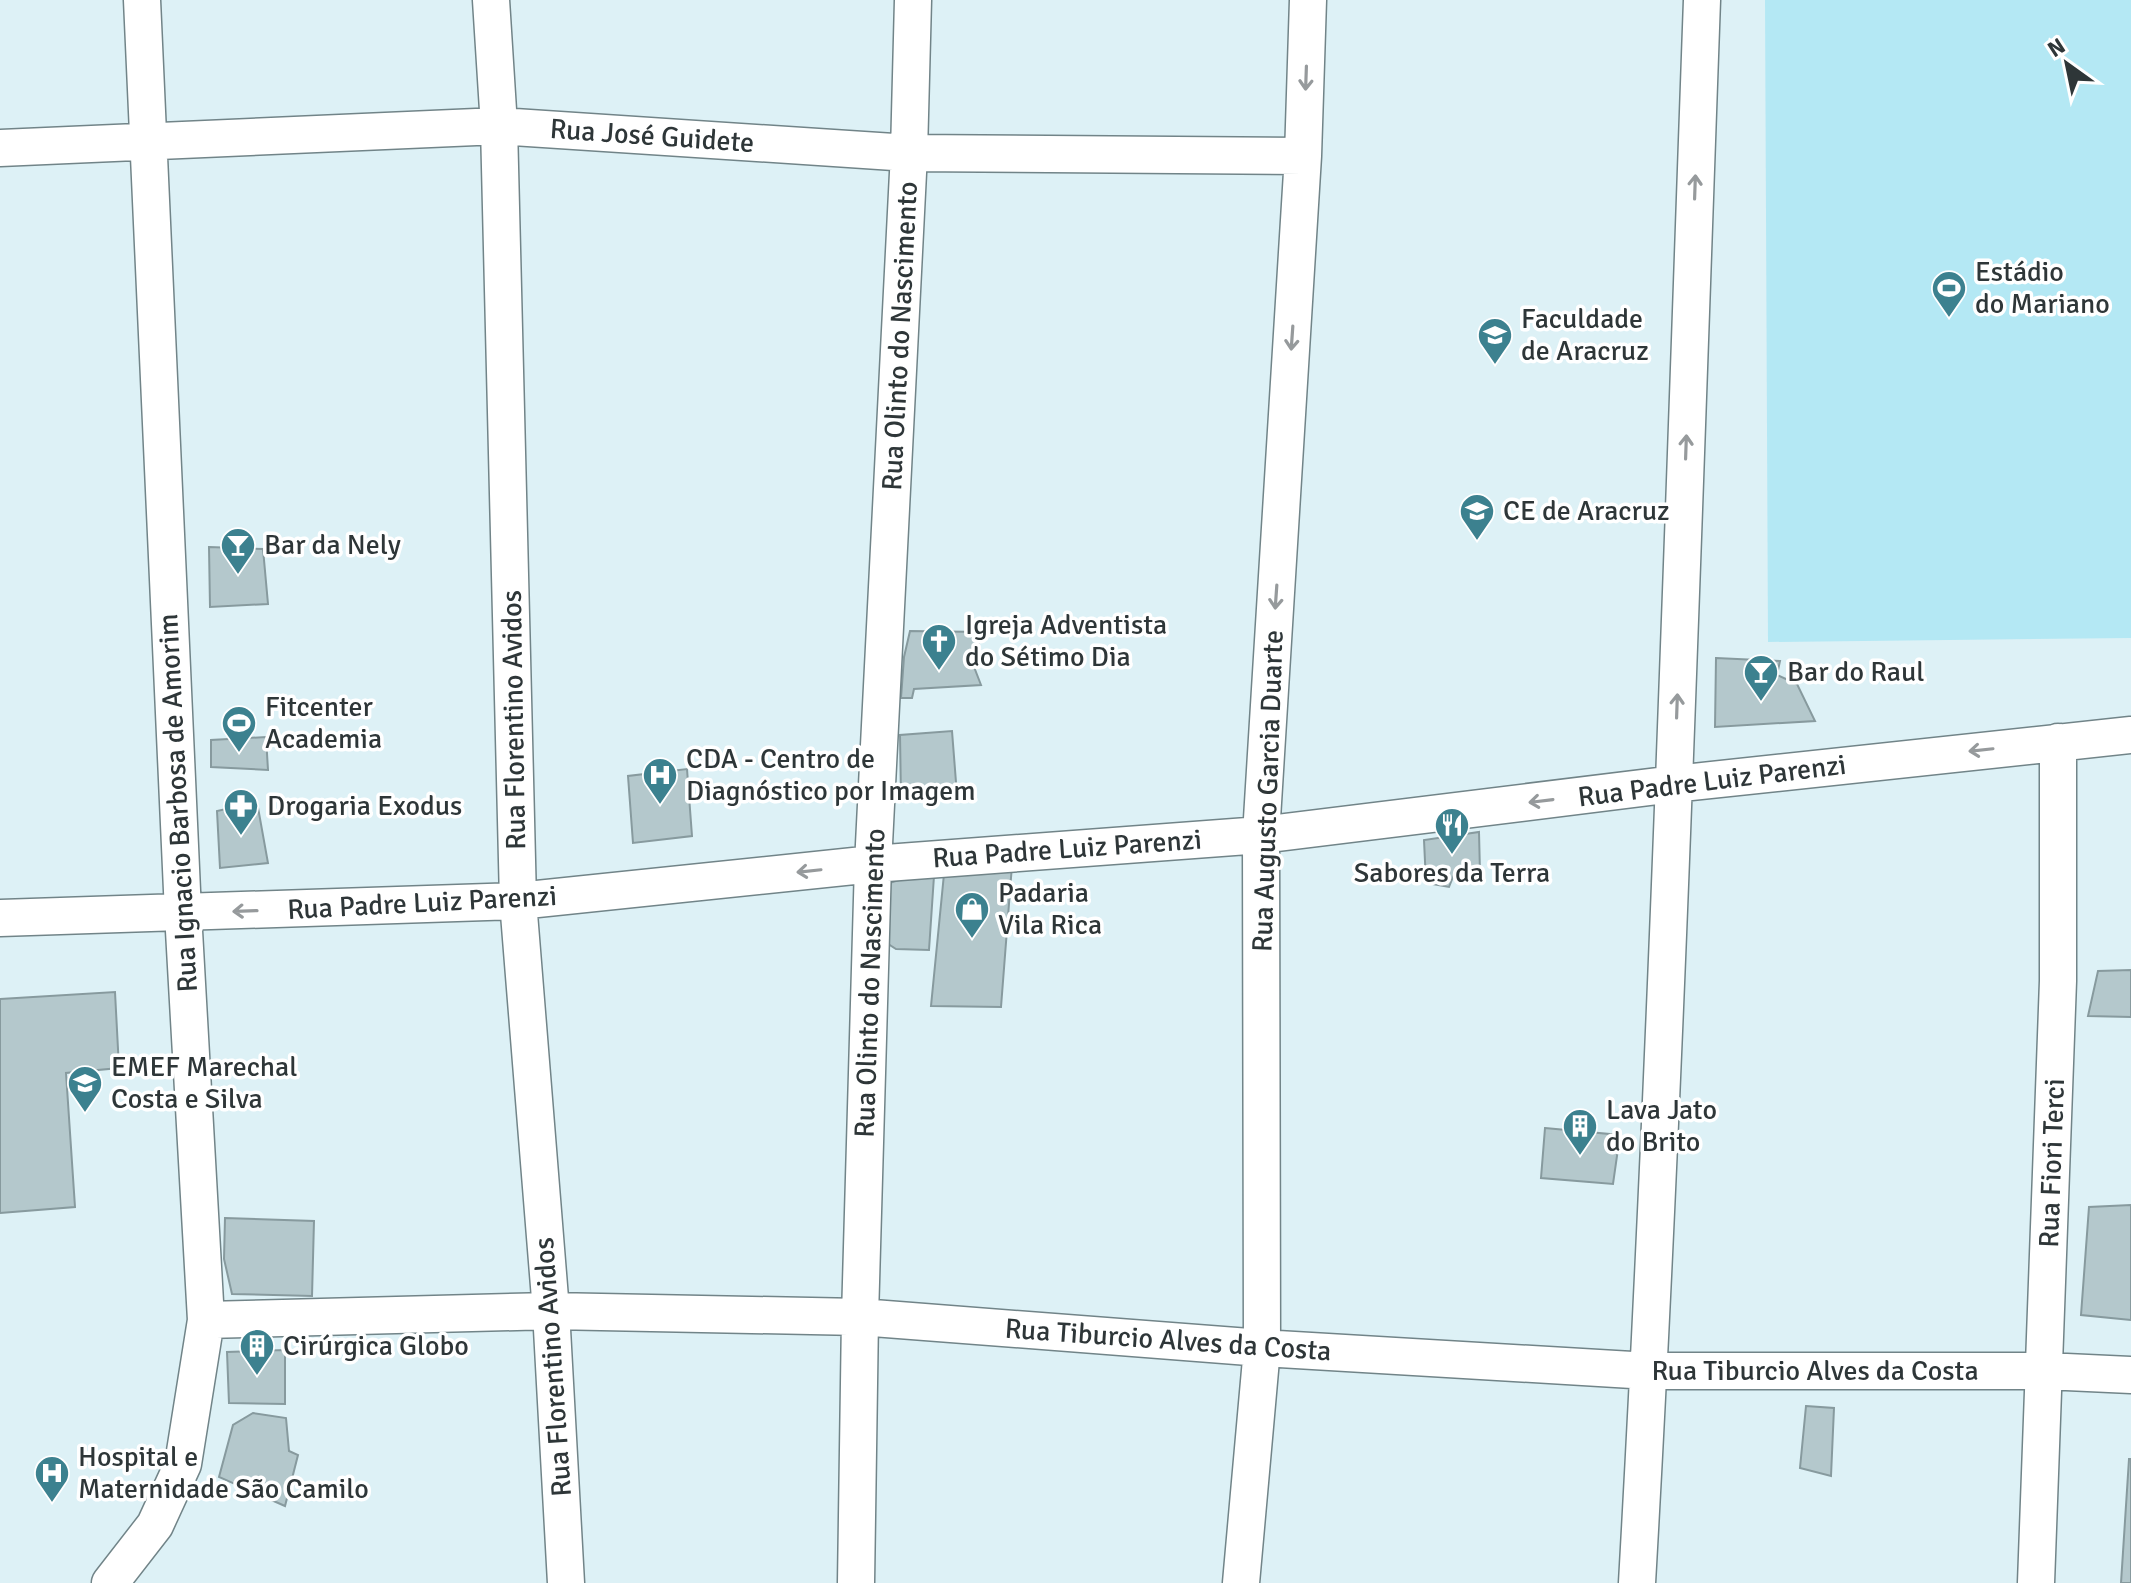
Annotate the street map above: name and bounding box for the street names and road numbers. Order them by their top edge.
street label: Rua José Guidete [549,112,755,160]
street label: Rua Olinto do Nascimento [875,181,925,491]
street label: Rua Florentino Avidos [495,590,533,850]
street label: Rua Ignacio Barbosa de Amorim [151,613,205,993]
street label: Rua Augusto Garcia Duarte [1245,629,1291,953]
street label: Rua Padre Luiz Parenzi [1576,748,1848,814]
street label: Rua Padre Luiz Parenzi [931,823,1203,875]
street label: Rua Olinto do Nascimento [848,828,892,1138]
street label: Rua Padre Luiz Parenzi [286,879,558,927]
street label: Rua Fiori Terci [2032,1078,2072,1248]
street label: Rua Florentino Avidos [527,1236,579,1498]
street label: Rua Tiburcio Alves da Costa [1004,1312,1332,1368]
street label: Rua Tiburcio Alves da Costa [1651,1354,1979,1388]

